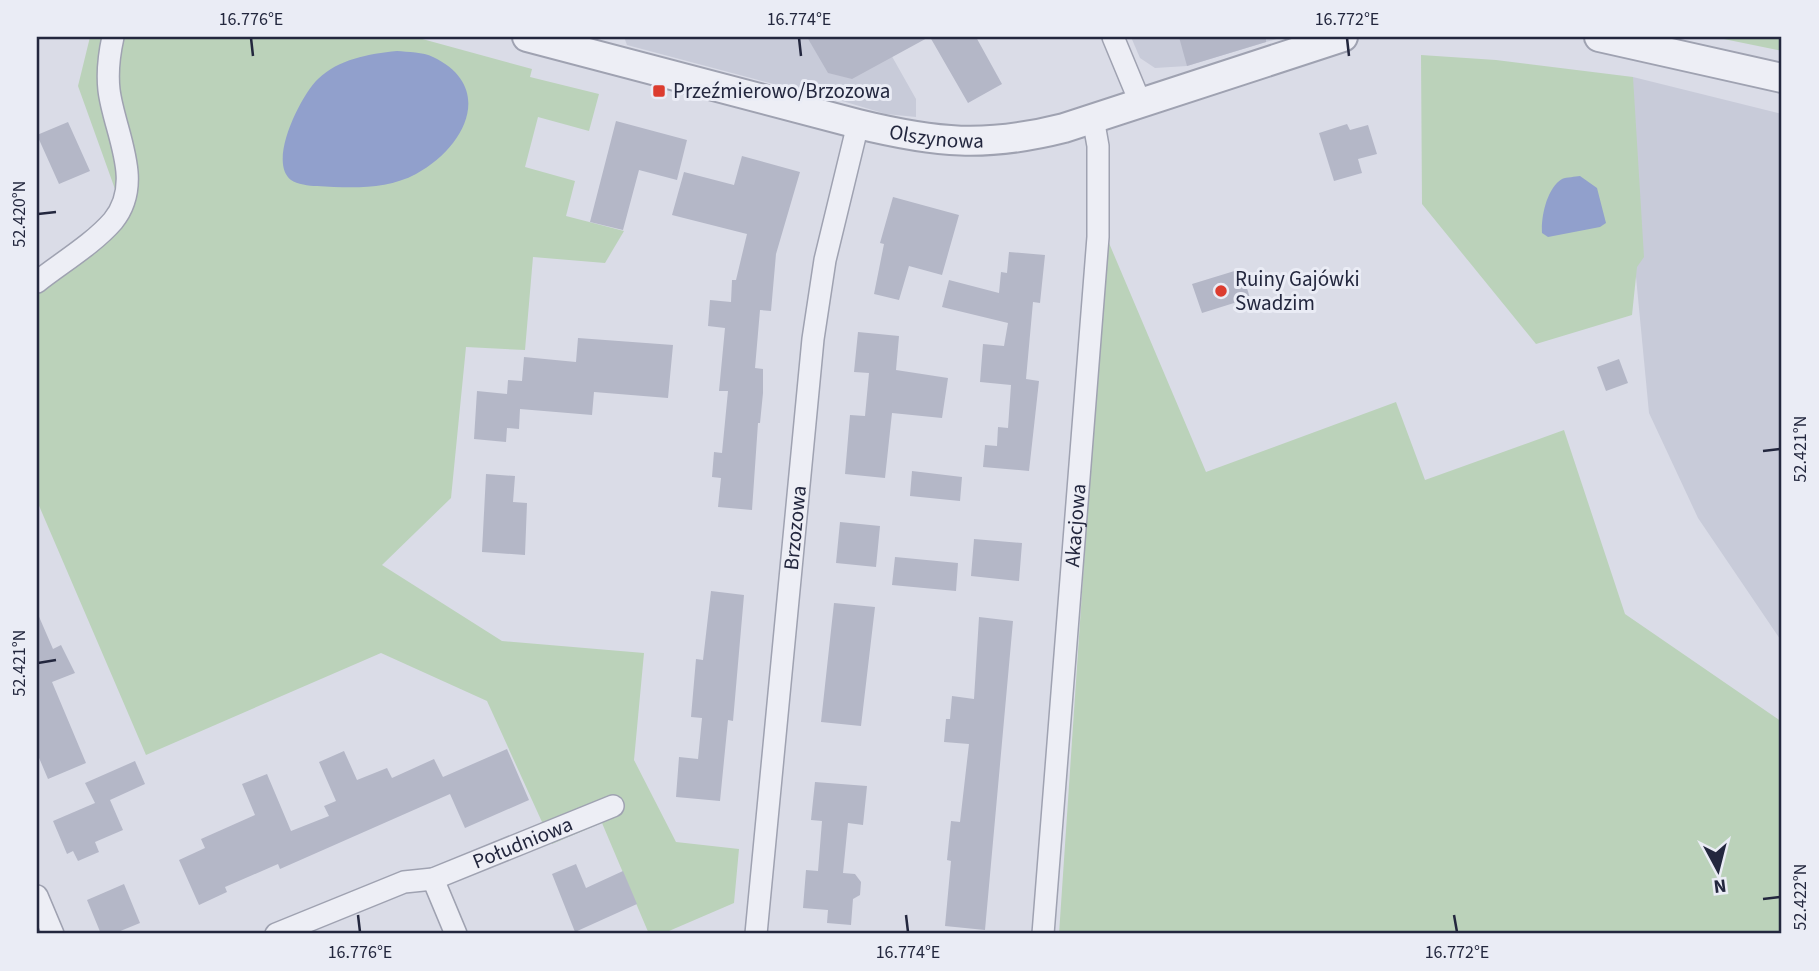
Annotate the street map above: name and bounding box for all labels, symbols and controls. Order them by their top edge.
text: 16.776°E [219,7,283,32]
text: 16.774°E [767,7,831,32]
text: 16.772°E [1315,7,1379,32]
place label: Przeźmierowo/Brzozowa [673,76,890,106]
marker: Przeźmierowo/Brzozowa [651,83,667,99]
street label: Olszynowa [887,117,984,156]
text: 52.420°N [7,181,32,247]
place label: Ruiny Gajówki Swadzim [1235,264,1360,318]
marker: Ruiny Gajówki Swadzim [1213,283,1229,299]
text: 52.421°N [1788,416,1813,482]
street label: Akacjowa [1057,482,1094,568]
street label: Brzozowa [776,484,814,572]
text: 52.421°N [7,630,32,696]
street label: Południowa [468,809,577,876]
north arrow [1682,834,1752,904]
text: 52.422°N [1788,864,1813,930]
text: N [1712,871,1728,900]
text: 16.776°E [328,940,392,965]
text: 16.774°E [876,940,940,965]
text: 16.772°E [1425,940,1489,965]

